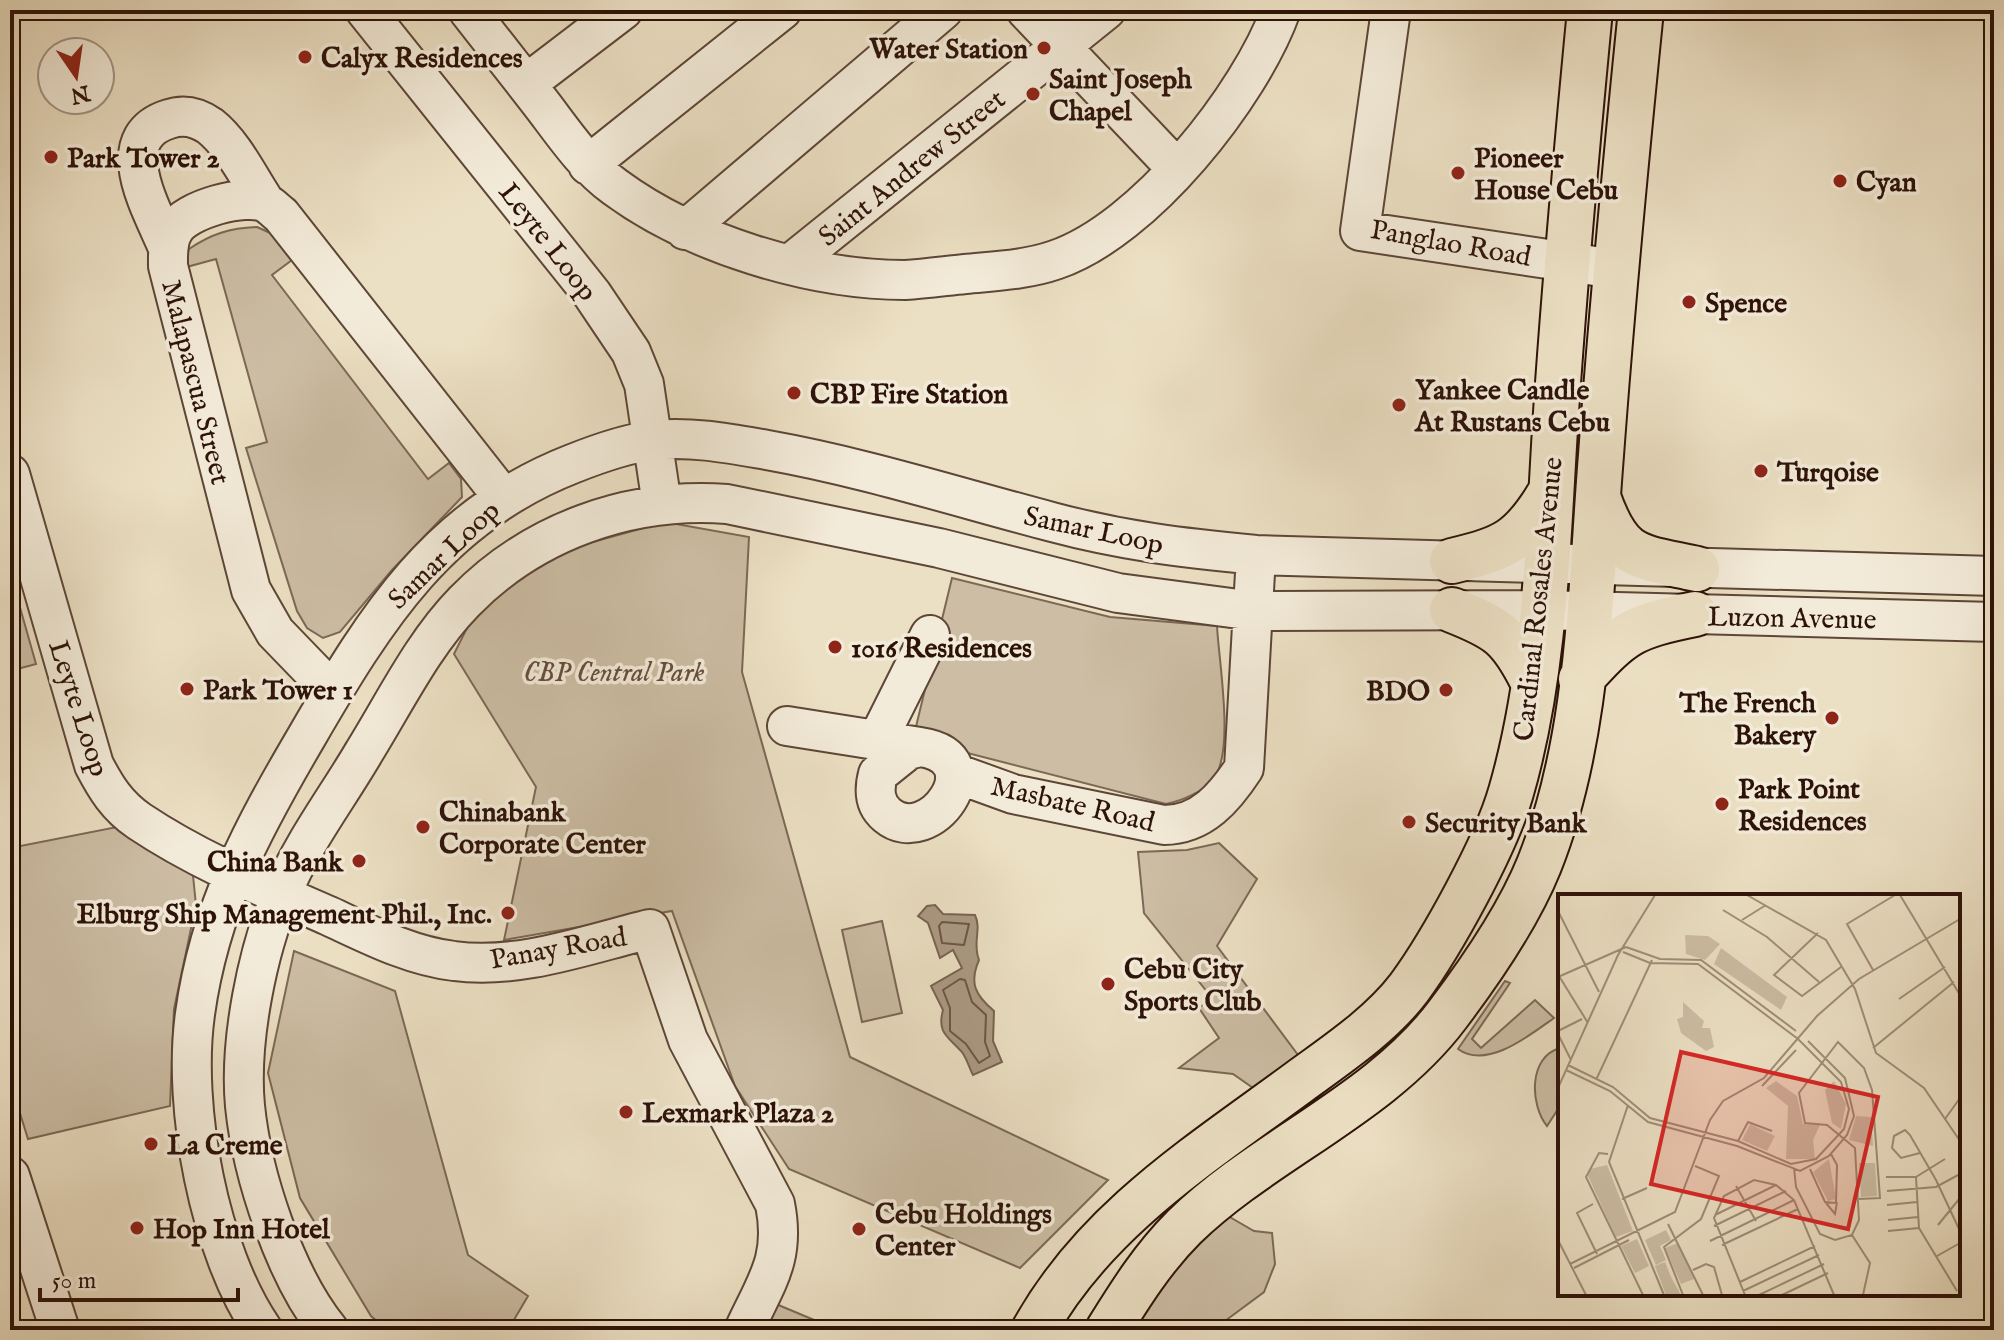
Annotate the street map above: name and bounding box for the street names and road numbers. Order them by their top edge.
street label: Saint Andrew Street [812,83,1013,255]
street label: Leyte Loop [490,176,604,309]
street label: Panglao Road [1368,213,1534,276]
street label: Malapascua Street [152,277,237,489]
street label: Cardinal Rosales Avenue [1507,455,1572,743]
street label: Samar Loop [381,494,508,618]
street label: Samar Loop [1020,500,1167,563]
street label: Luzon Avenue [1707,601,1877,638]
street label: Leyte Loop [39,636,116,781]
street label: Masbate Road [987,770,1158,841]
street label: Panay Road [487,920,630,979]

